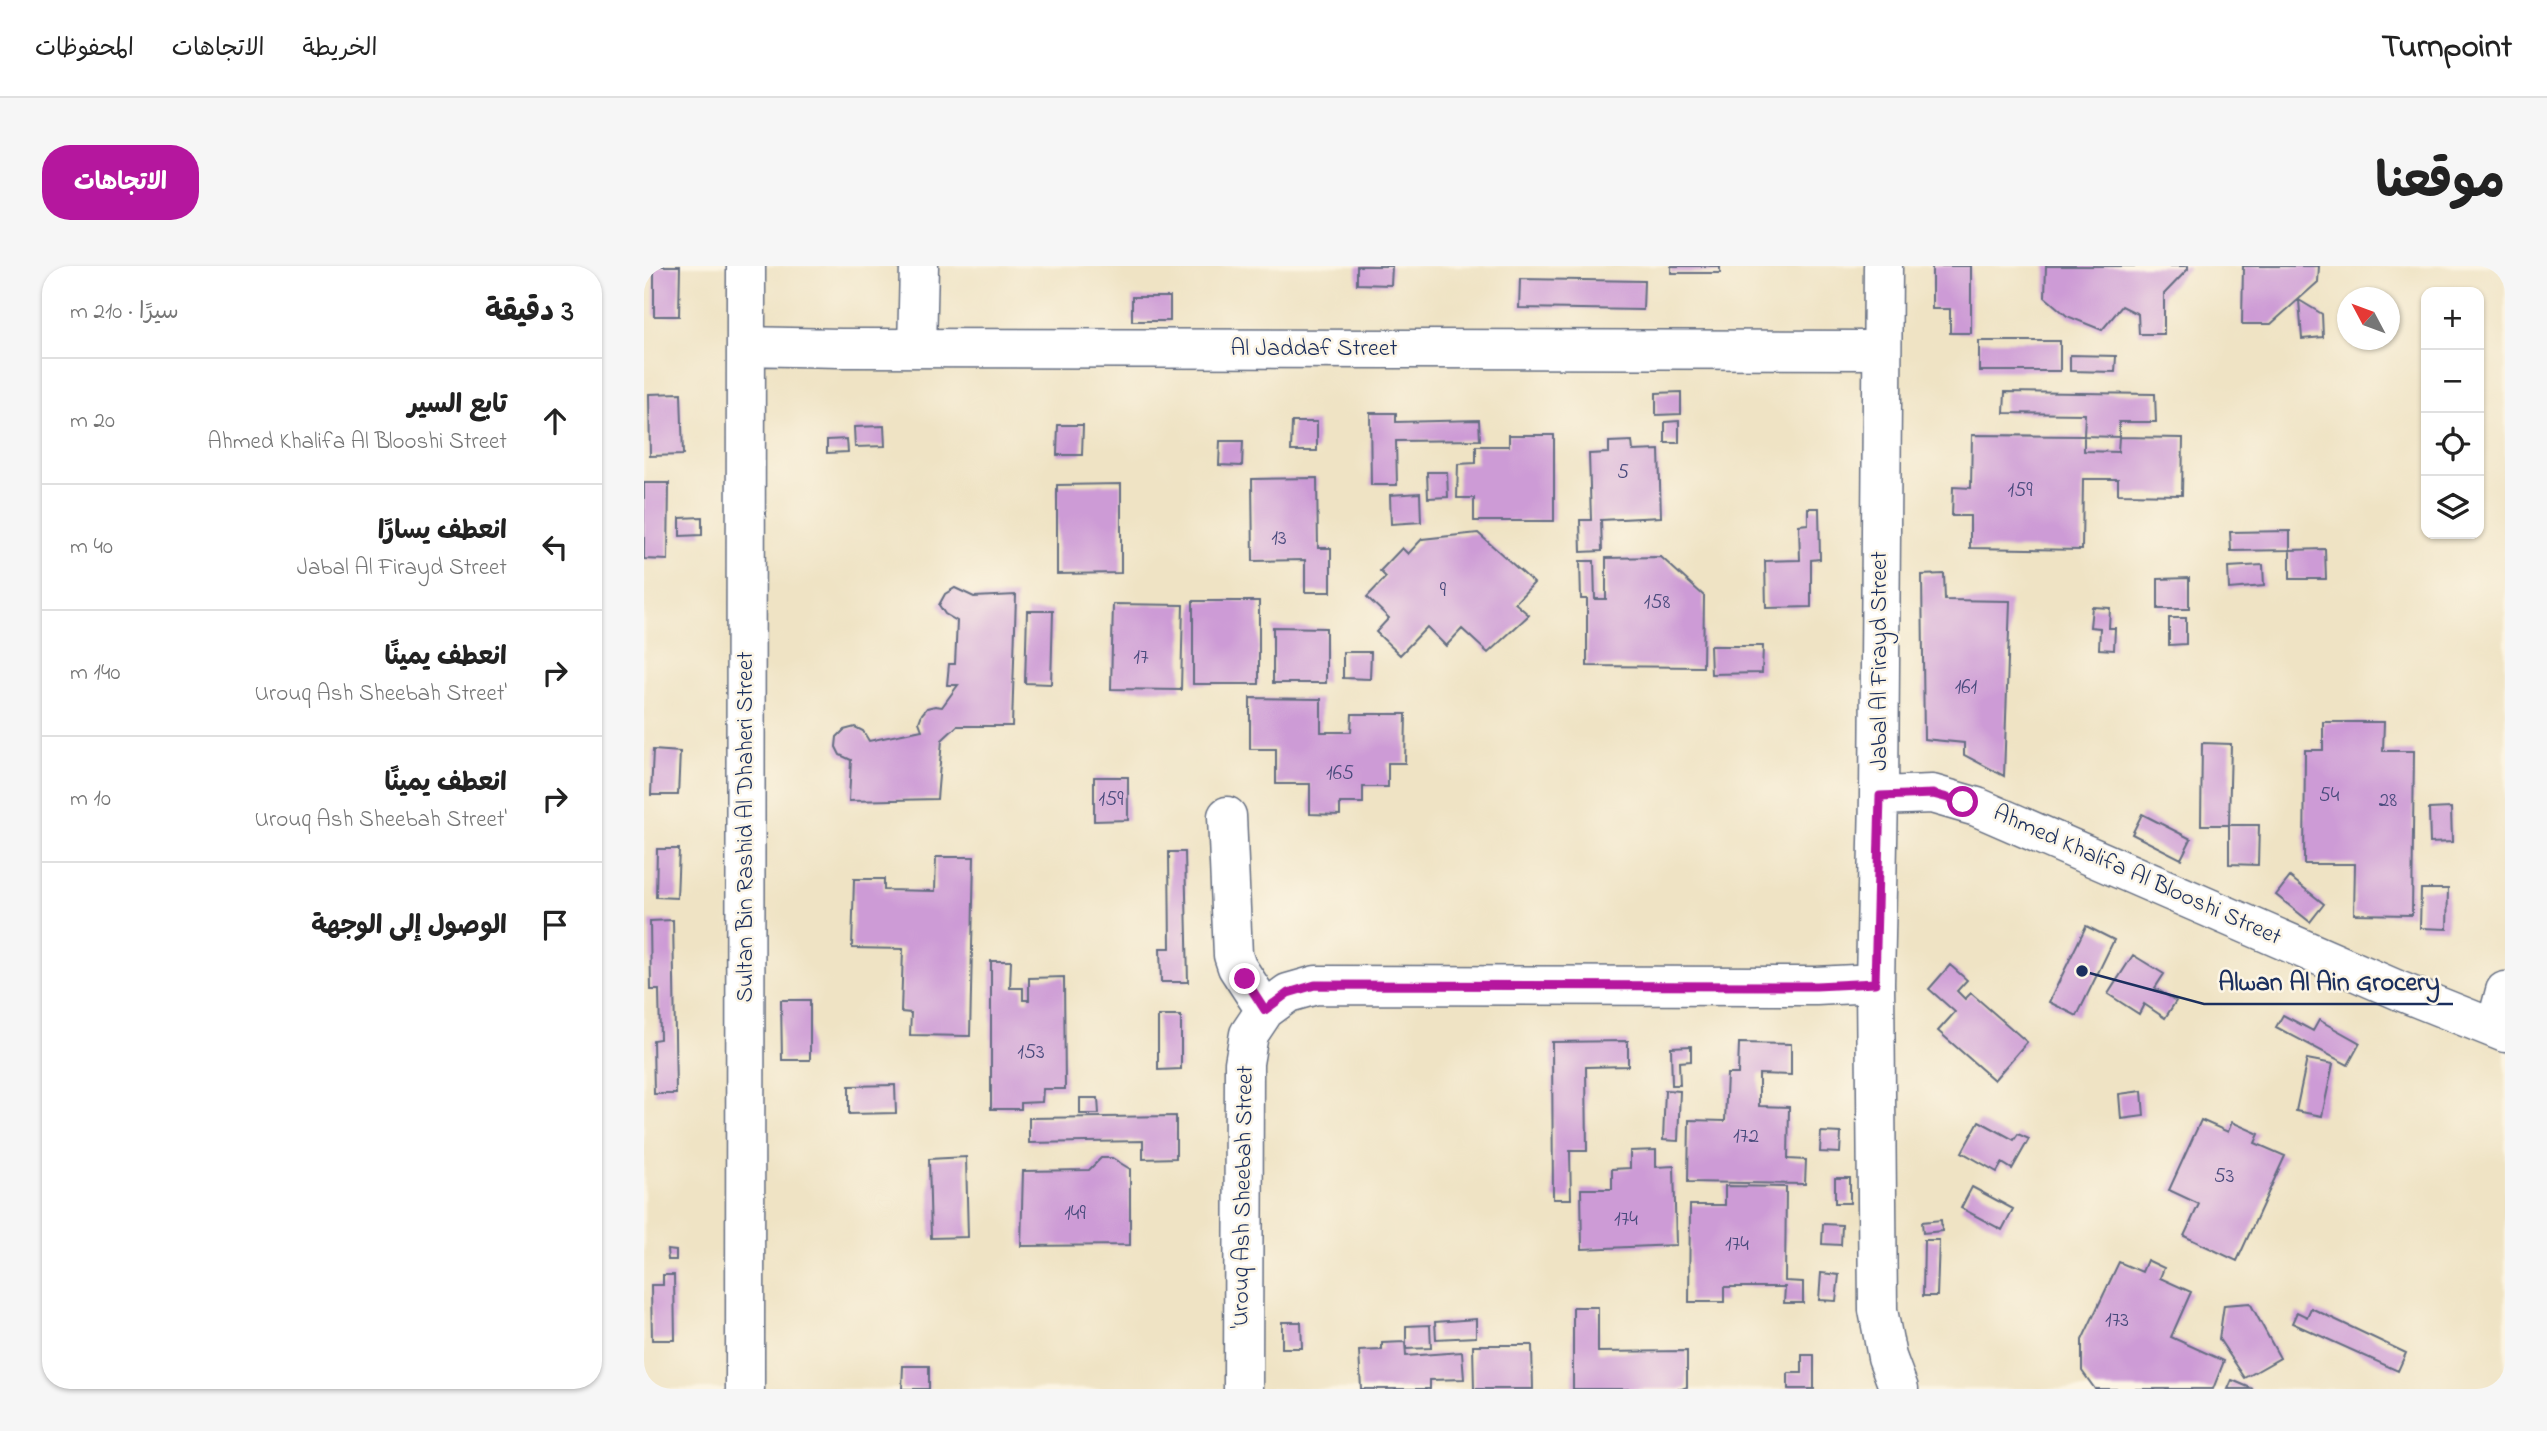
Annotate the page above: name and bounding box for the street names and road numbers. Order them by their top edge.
street label: Al Jaddaf Street [1230,332,1398,367]
street label: Jabal Al Firayd Street [1863,551,1899,771]
street label: Sultan Bin Rashid Al Dhaheri Street [729,651,764,1003]
street label: Ahmed Khalifa Al Blooshi Street [1987,796,2287,956]
street label: 'Urouq Ash Sheebah Street [1224,1065,1264,1329]

